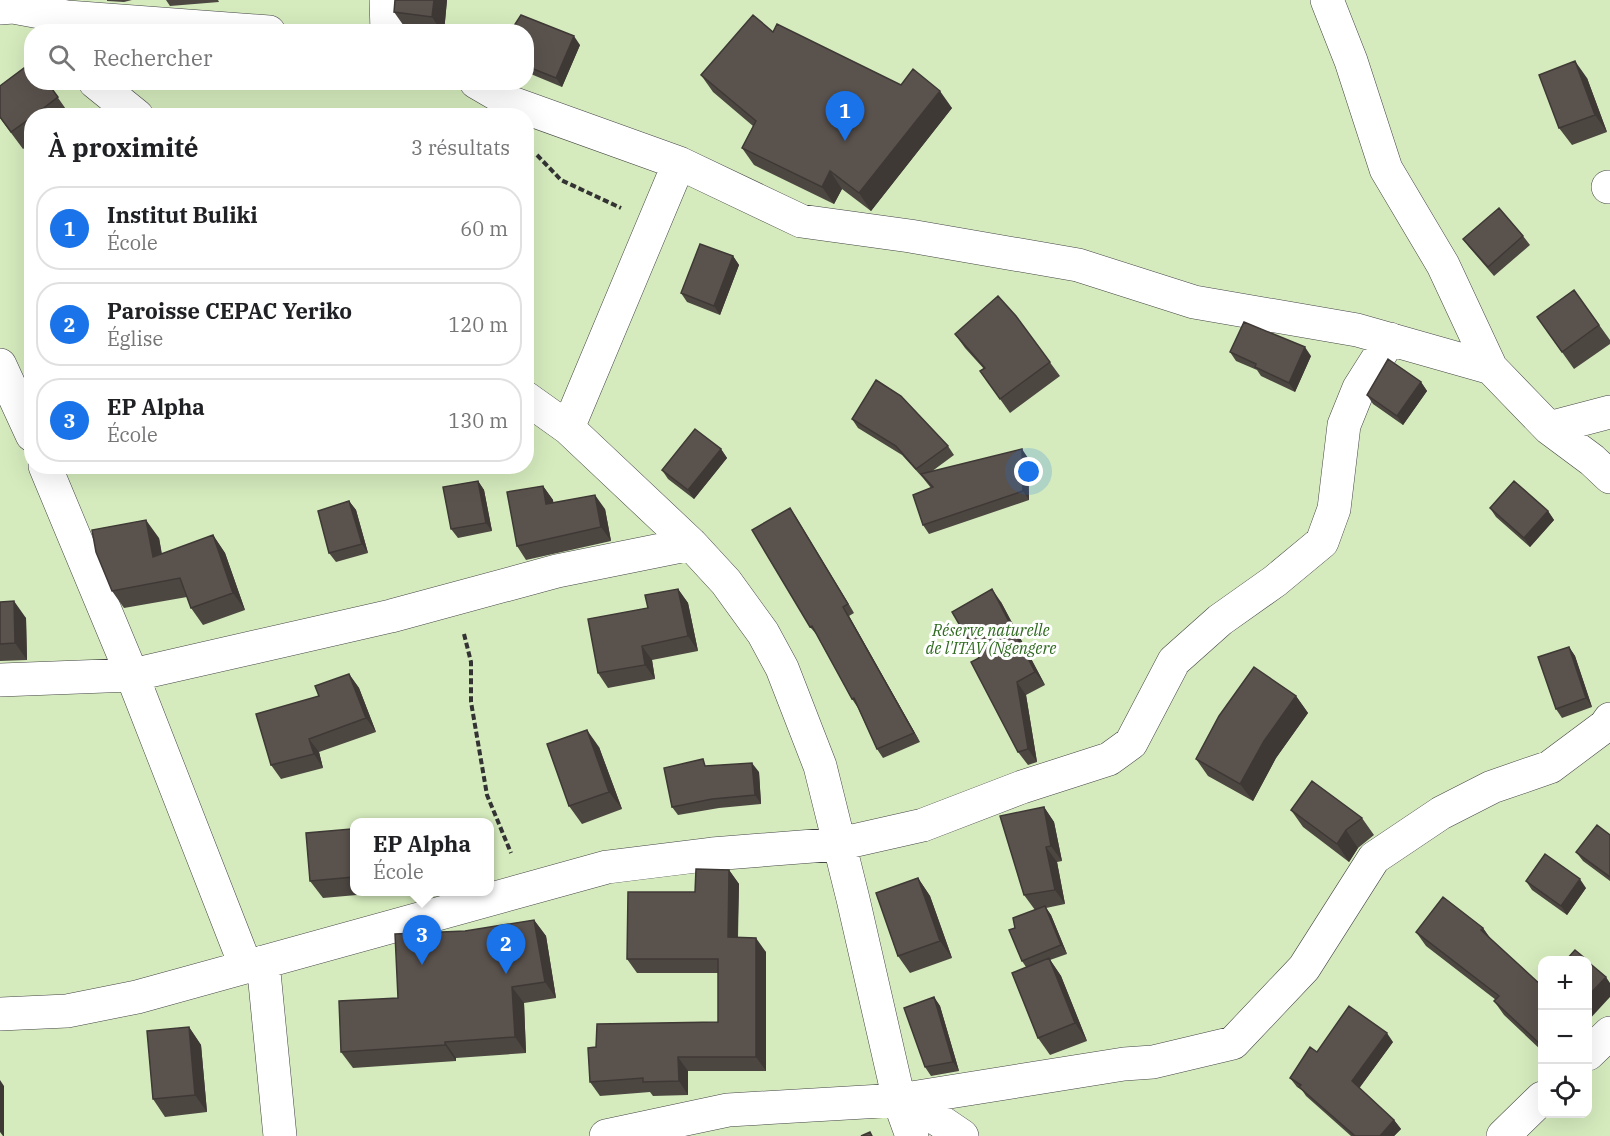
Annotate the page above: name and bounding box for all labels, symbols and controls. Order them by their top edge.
search box [24,24,534,90]
icon: search [45,41,78,74]
text: Rechercher [93,43,212,72]
pin: 1 [826,92,864,141]
text: À proximité [48,130,199,164]
text: 3 résultats [411,134,510,161]
text: Institut Buliki [107,200,258,229]
text: 1 [64,215,76,242]
text: 60 m [460,215,508,242]
text: École [107,229,158,256]
text: Paroisse CEPAC Yeriko [107,296,352,325]
text: 2 [64,311,76,338]
text: 120 m [448,311,508,338]
text: Église [107,325,163,352]
text: EP Alpha [107,392,205,421]
text: 3 [64,407,76,434]
text: 130 m [448,407,508,434]
text: École [107,421,158,448]
your location [1014,457,1043,486]
park label: Réserve naturelle de l'ITAV (Ngengere [926,620,1056,658]
popup [350,818,494,896]
text: EP Alpha [373,829,471,858]
text: École [373,858,424,885]
pin: 3 [402,916,442,965]
pin: 2 [486,924,526,974]
map controls [1538,956,1592,1118]
button: + [1538,956,1592,1010]
button: − [1538,1010,1592,1064]
button: locate [1538,1064,1592,1118]

